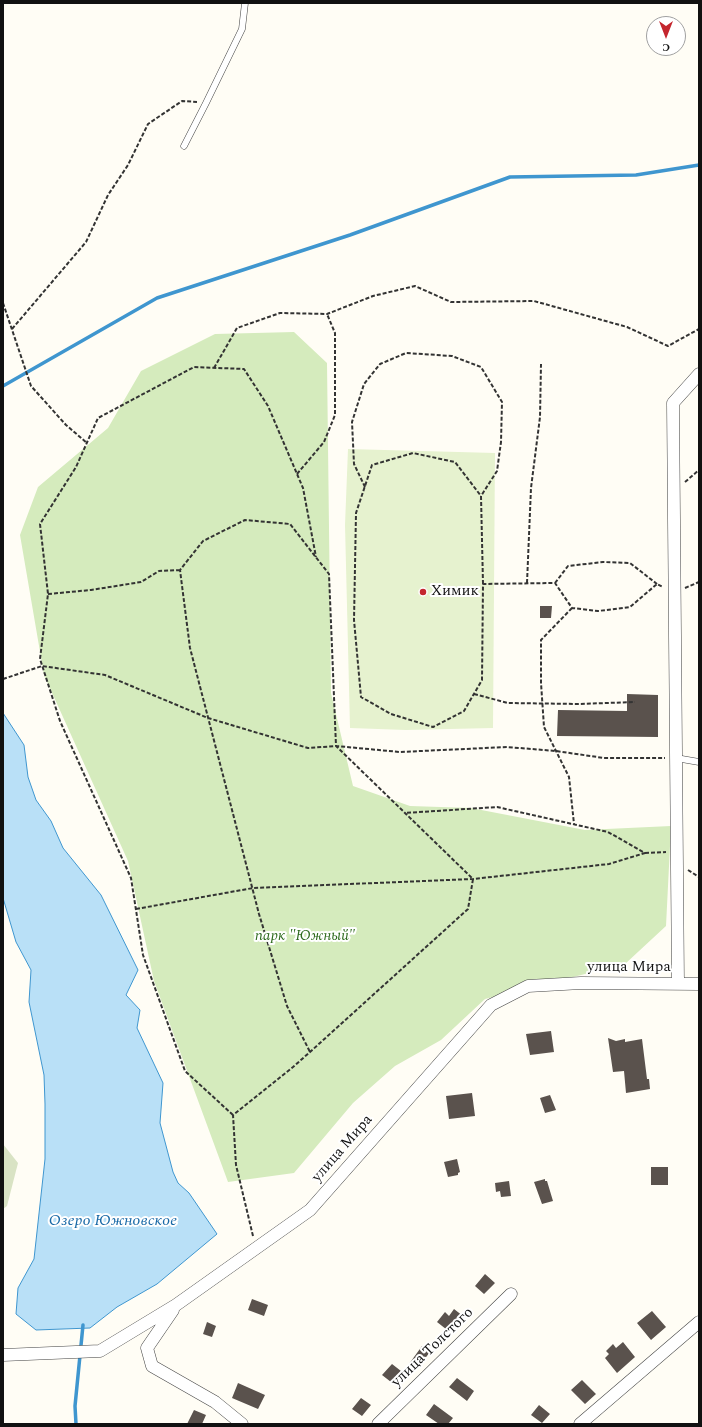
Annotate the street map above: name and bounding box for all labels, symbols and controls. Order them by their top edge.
north arrow [646,16,686,56]
text: С [662,39,670,56]
place label: Химик [431,583,479,601]
marker: Химик [418,587,428,597]
park label: парк "Южный" [255,928,355,946]
street label: улица Мира [587,959,671,977]
street label: улица Мира [309,1112,377,1186]
water label: Озеро Южновское [49,1212,177,1232]
street label: улица Толстого [388,1304,478,1392]

